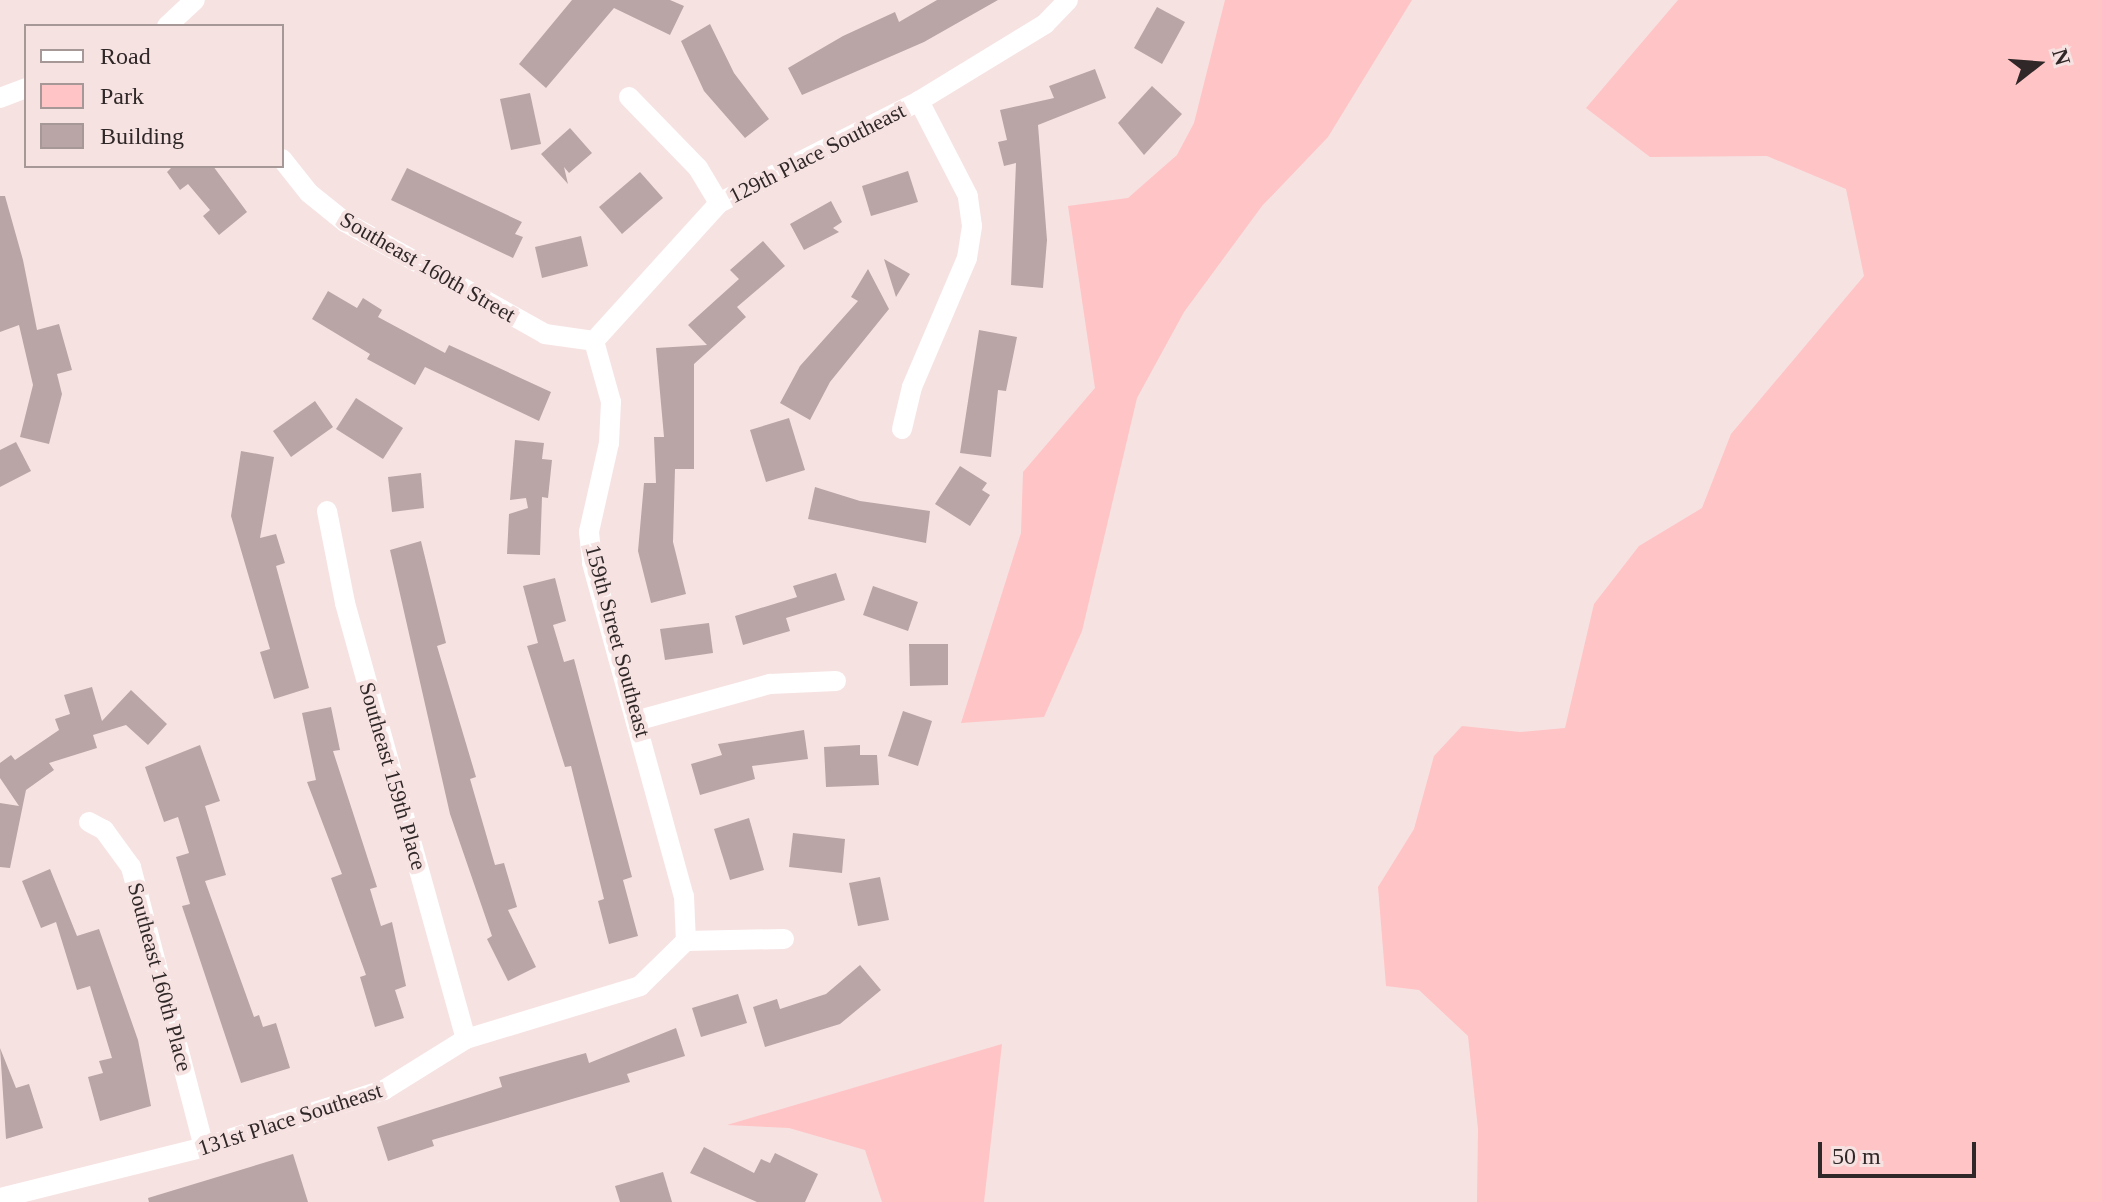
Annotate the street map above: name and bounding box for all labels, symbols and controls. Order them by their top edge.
legend [24,24,284,168]
north arrow [1998,24,2078,104]
text: Road [100,43,151,69]
text: N [2047,46,2076,68]
text: Park [100,83,144,109]
street label: 129th Place Southeast [724,97,910,209]
text: Building [100,123,184,149]
street label: Southeast 160th Street [336,206,520,328]
street label: 159th Street Southeast [580,542,656,740]
street label: Southeast 159th Place [354,679,432,873]
street label: Southeast 160th Place [122,880,198,1074]
street label: 131st Place Southeast [195,1077,385,1161]
scale bar [1822,1126,1980,1176]
text: 50 m [1832,1143,1881,1169]

